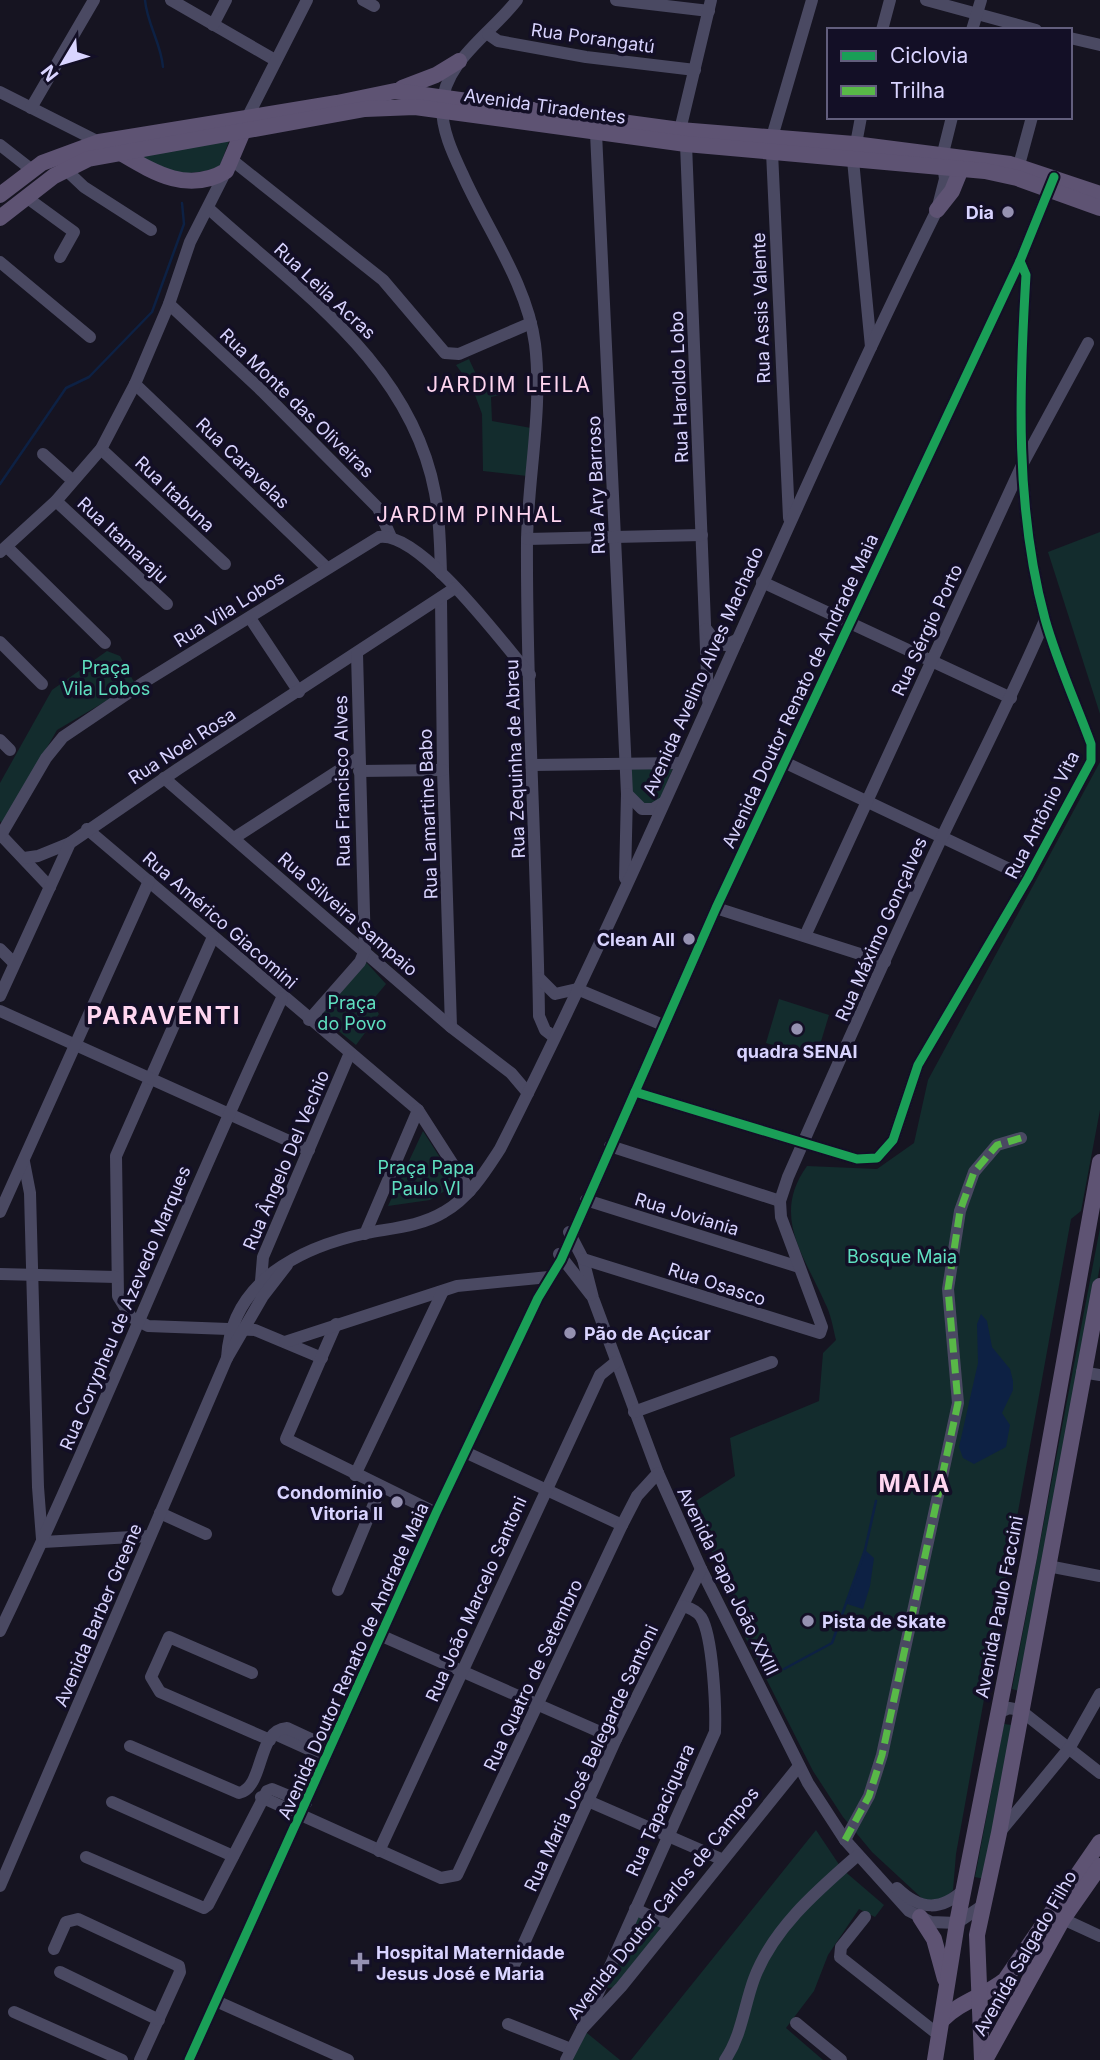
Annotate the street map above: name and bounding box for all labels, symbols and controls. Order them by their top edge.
street label: Rua Porangatú [530,19,656,57]
north arrow [28,28,98,98]
legend [827,28,1072,119]
text: Ciclovia [890,43,968,68]
text: N [36,60,64,86]
text: Trilha [890,78,945,103]
street label: Avenida Tiradentes [463,84,627,128]
place label: Dia [966,202,994,223]
marker: Dia [1000,204,1016,220]
street label: Rua Assis Valente [748,232,774,384]
street label: Rua Leila Acras [270,239,380,343]
street label: Rua Haroldo Lobo [666,311,692,463]
street label: Rua Monte das Oliveiras [216,324,378,482]
district label: JARDIM LEILA [426,372,592,397]
street label: Rua Caravelas [192,413,294,513]
street label: Rua Ary Barroso [583,415,609,555]
street label: Rua Itabuna [131,452,219,536]
street label: Rua Itamaraju [73,493,173,587]
district label: JARDIM PINHAL [376,502,564,527]
street label: Avenida Doutor Renato de Andrade Maia [718,530,882,852]
street label: Avenida Avelino Alves Machado [638,543,768,799]
street label: Rua Sérgio Porto [887,561,967,699]
street label: Rua Vila Lobos [170,567,288,651]
park label: Praça Vila Lobos [62,657,150,699]
street label: Rua Zequinha de Abreu [501,659,529,859]
street label: Rua Francisco Alves [330,695,354,867]
street label: Rua Noel Rosa [125,704,239,788]
street label: Rua Lamartine Babo [415,728,441,900]
street label: Rua Antônio Vita [1001,748,1083,882]
street label: Rua Máximo Gonçalves [831,834,931,1024]
street label: Rua Américo Giacomini [138,847,302,993]
street label: Rua Silveira Sampaio [274,848,422,980]
place label: Clean All [597,929,675,950]
marker: Clean All [681,931,697,947]
park label: Praça do Povo [317,992,387,1034]
district label: PARAVENTI [87,1001,241,1030]
marker: quadra SENAI [789,1021,805,1037]
place label: quadra SENAI [736,1041,858,1062]
street label: Rua Ângelo Del Vechio [238,1067,333,1253]
park label: Praça Papa Paulo VI [378,1157,474,1199]
street label: Rua Corypheu de Azevedo Marques [55,1163,195,1453]
street label: Rua Joviania [632,1188,742,1240]
park label: Bosque Maia [847,1246,957,1267]
street label: Rua Osasco [666,1258,768,1310]
place label: Pão de Açúcar [584,1323,711,1344]
marker: Pão de Açúcar [562,1325,578,1341]
district label: MAIA [879,1469,951,1498]
place label: Condomínio Vitoria II [277,1482,383,1524]
street label: Avenida Papa João XXIII [673,1483,783,1679]
street label: Rua João Marcelo Santoni [421,1493,531,1705]
marker: Condomínio Vitoria II [389,1494,405,1510]
street label: Avenida Doutor Renato de Andrade Maia [273,1499,433,1823]
street label: Avenida Paulo Faccini [971,1514,1027,1700]
street label: Avenida Barber Greene [50,1520,146,1710]
street label: Rua Quatro de Setembro [479,1576,587,1774]
place label: Pista de Skate [822,1611,946,1632]
marker: Pista de Skate [800,1613,816,1629]
street label: Rua Maria José Belegarde Santoni [520,1621,662,1895]
street label: Rua Tapaciquara [621,1741,699,1879]
street label: Avenida Doutor Carlos de Campos [563,1783,763,2023]
street label: Avenida Salgado Filho [969,1867,1081,2039]
place label: Hospital Maternidade Jesus José e Maria [376,1942,565,1984]
marker: Hospital Maternidade Jesus José e Maria [350,1952,370,1972]

